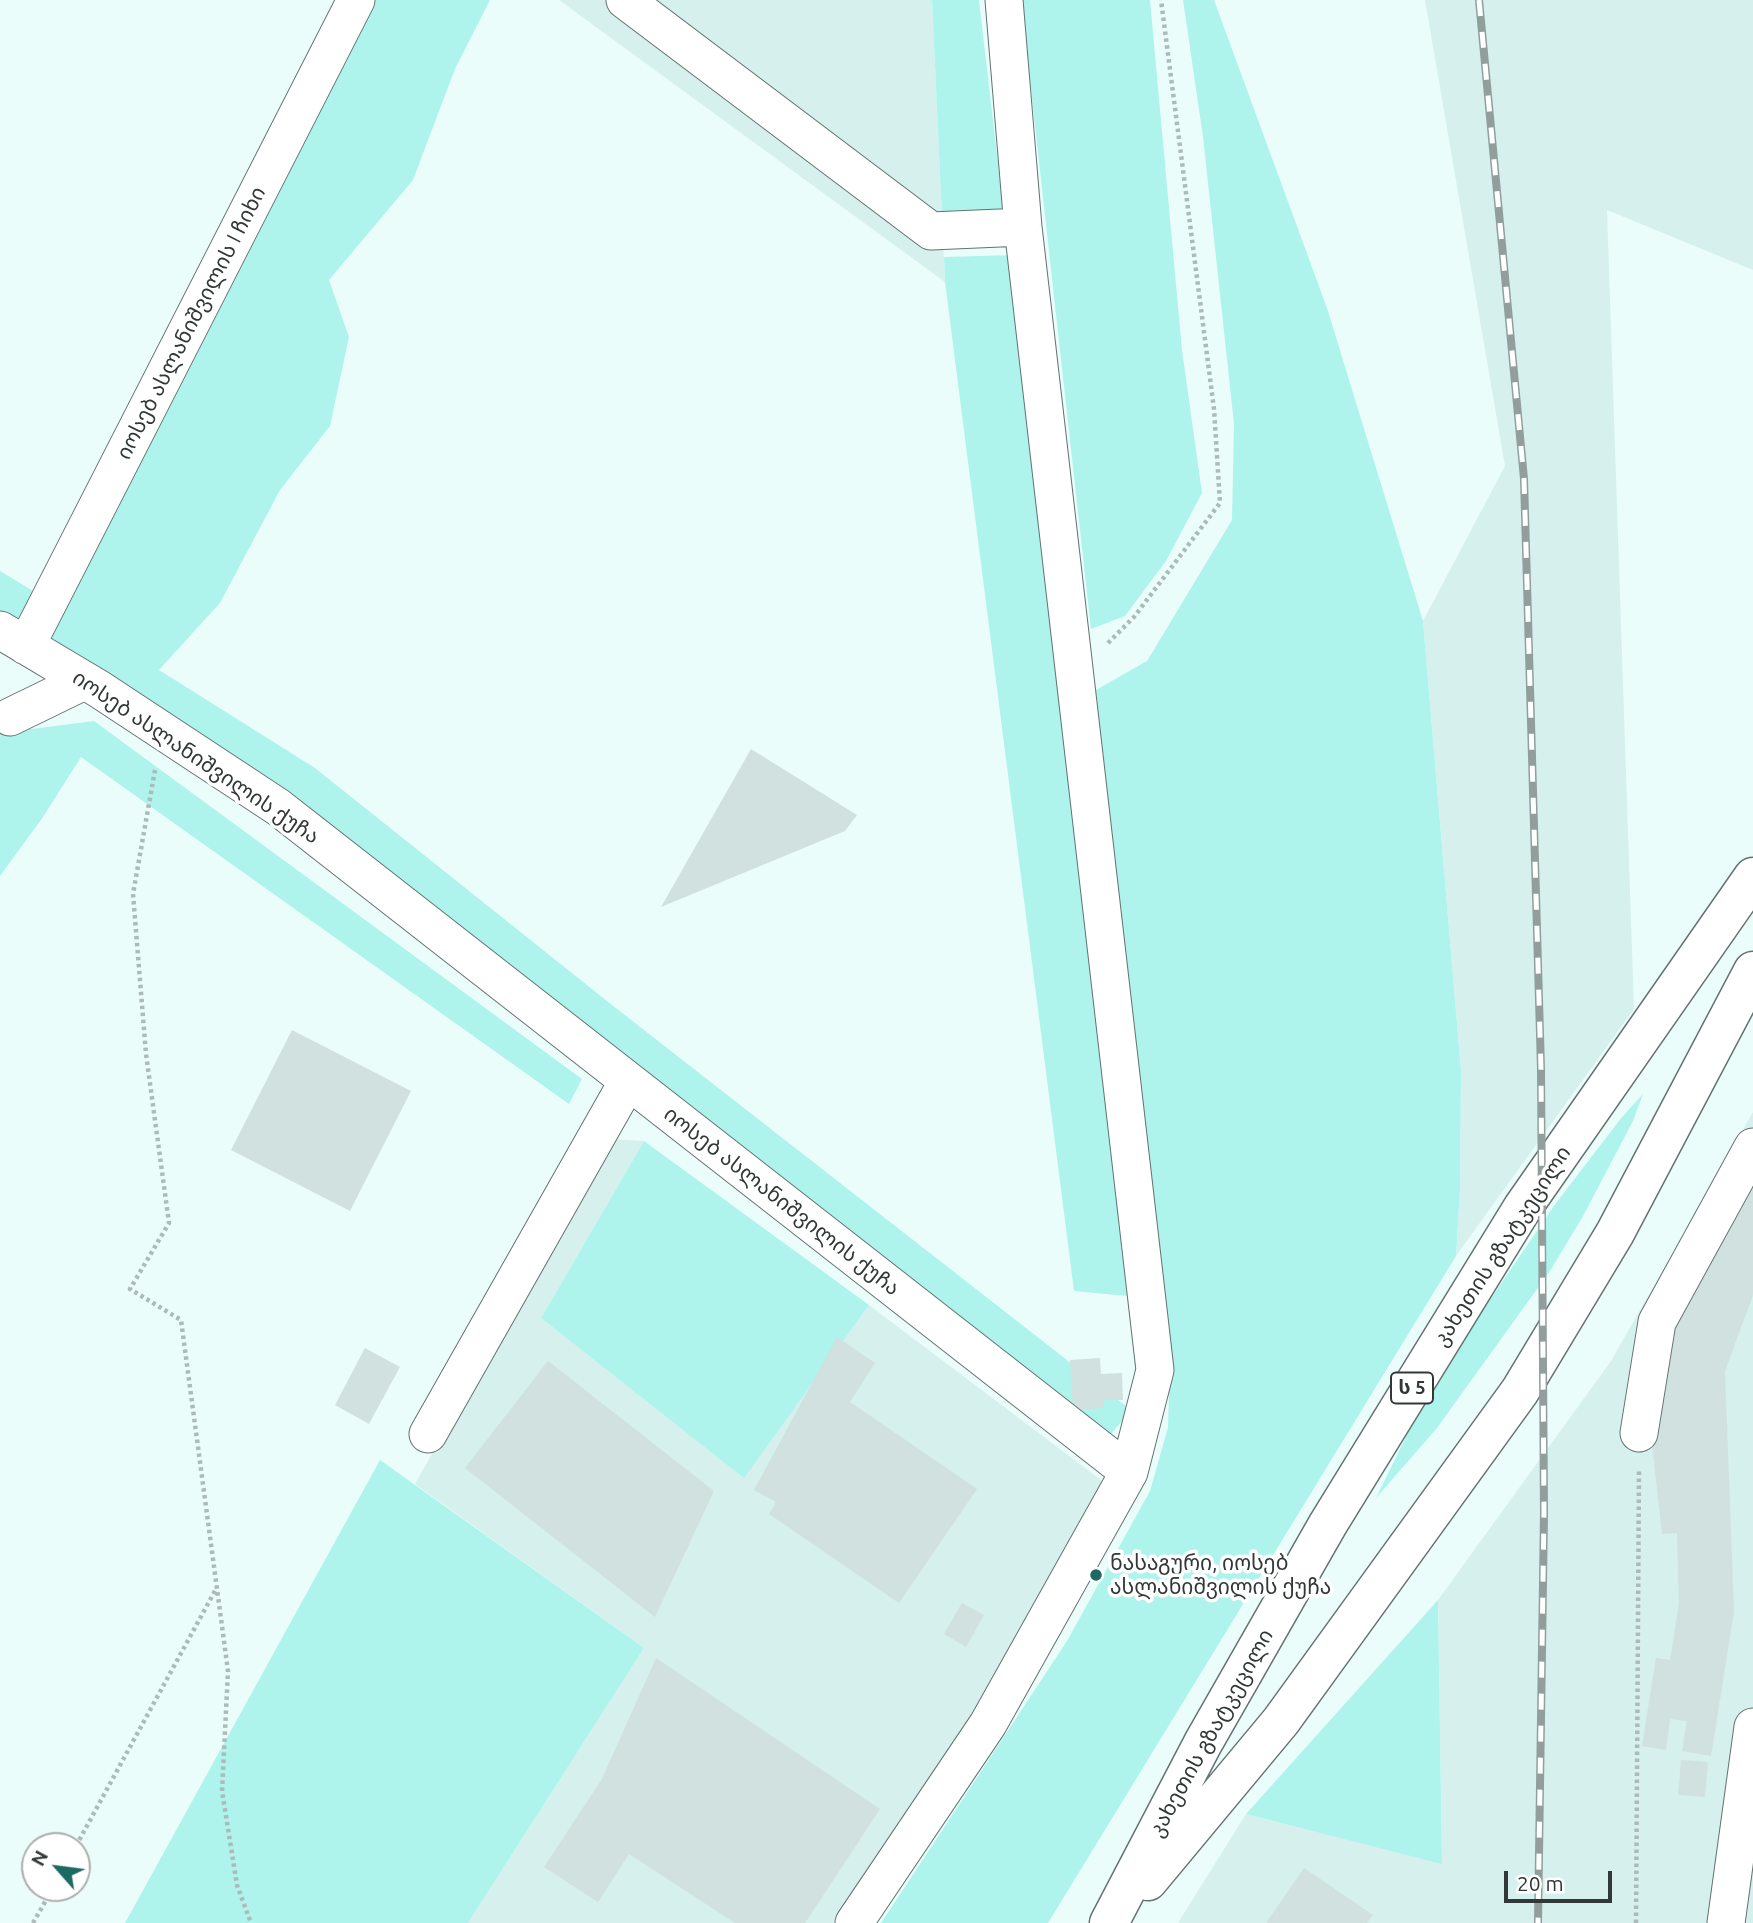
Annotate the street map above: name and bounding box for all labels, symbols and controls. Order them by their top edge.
street label: იოსებ ასლანიშვილის I ჩიხი [111,182,271,464]
street label: იოსებ ასლანიშვილის ქუჩა [68,665,324,849]
street label: იოსებ ასლანიშვილის ქუჩა [659,1101,905,1301]
street label: კახეთის გზატკეცილი [1428,1141,1576,1351]
road number: ს 5 [1391,1372,1433,1404]
place label: ნასაგური, იოსებ ასლანიშვილის ქუჩა [1110,1550,1331,1600]
marker: ნასაგური, იოსებ ასლანიშვილის ქუჩა [1088,1567,1104,1583]
street label: კახეთის გზატკეცილი [1143,1625,1279,1841]
north arrow [21,1832,91,1902]
text: N [26,1847,52,1870]
scale bar [1508,1856,1616,1900]
text: 20 m [1517,1871,1564,1895]

